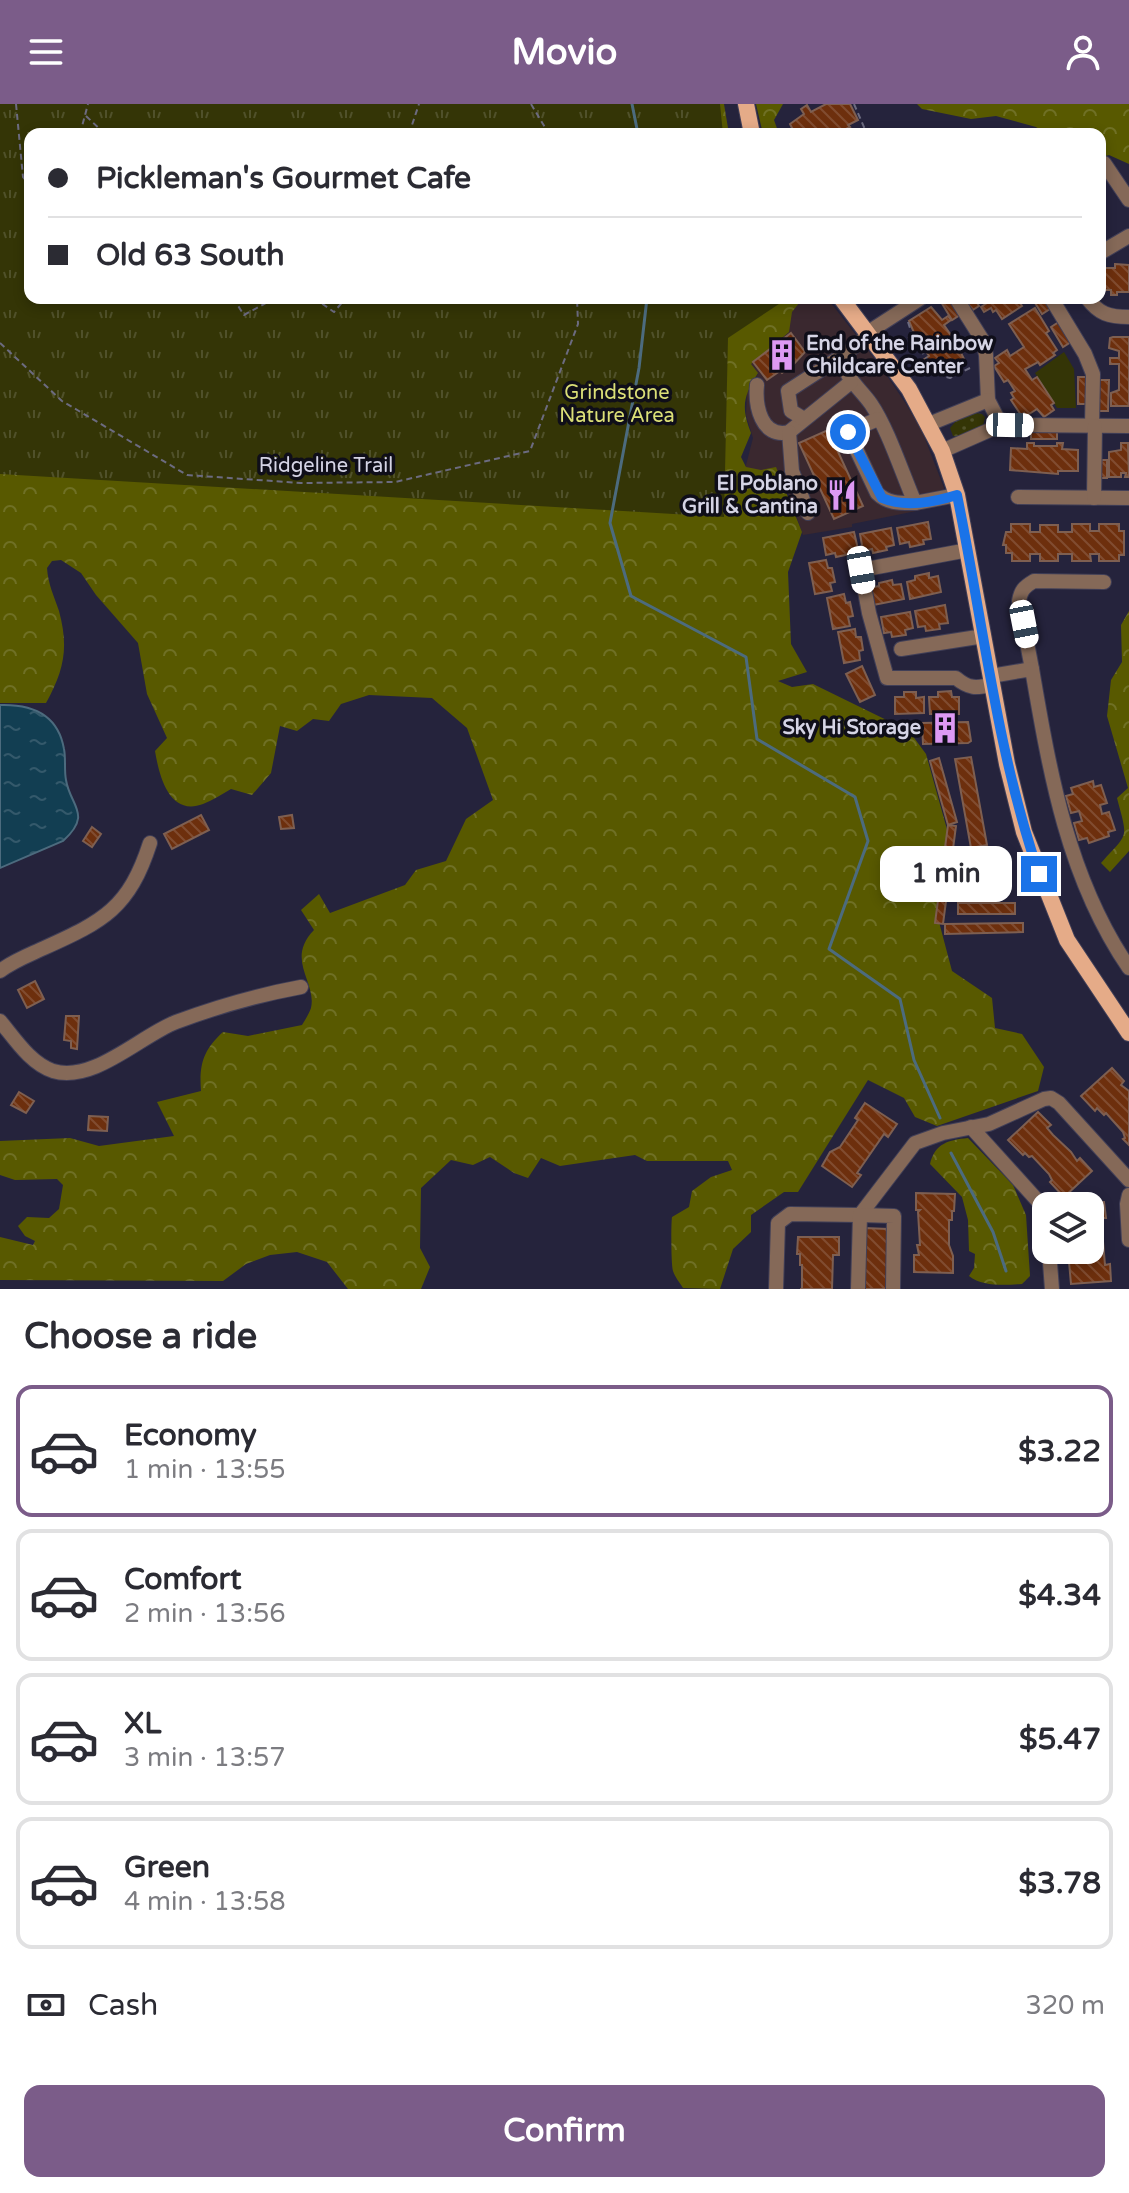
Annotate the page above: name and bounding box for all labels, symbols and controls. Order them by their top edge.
icon: menu [24,30,68,74]
icon: person [1061,30,1105,74]
text: Movio [512,31,617,74]
text: Pickleman's Gourmet Cafe [96,160,471,197]
text: Old 63 South [96,237,285,274]
place label: End of the Rainbow Childcare Center [806,332,993,379]
building icon: End of the Rainbow Childcare Center [765,338,799,372]
park label: Grindstone Nature Area [559,381,675,428]
car [986,413,1034,437]
route start [830,414,866,450]
street label: Ridgeline Trail [259,454,393,478]
place label: El Poblano Grill & Cantina [682,472,818,519]
restaurant icon: El Poblano Grill & Cantina [825,478,859,512]
car [845,544,877,596]
car [1008,598,1040,650]
building icon: Sky Hi Storage [928,711,962,745]
place label: Sky Hi Storage [783,716,921,740]
callout: 1 min [879,846,1011,902]
route end [1021,856,1057,892]
text: 1 min [911,858,981,889]
map controls [1032,1192,1104,1264]
button: layers [1032,1192,1104,1264]
text: Choose a ride [24,1315,257,1358]
icon: car [28,1415,100,1487]
text: Economy [124,1417,257,1454]
text: $3.22 [1018,1433,1101,1470]
text: 1 min · 13:55 [124,1454,286,1485]
icon: car [28,1559,100,1631]
text: Comfort [124,1561,242,1598]
text: $4.34 [1018,1577,1101,1614]
text: 2 min · 13:56 [124,1598,286,1629]
icon: car [28,1703,100,1775]
text: XL [124,1705,161,1742]
text: $5.47 [1019,1721,1101,1758]
text: 3 min · 13:57 [124,1742,286,1773]
icon: car [28,1847,100,1919]
text: Green [124,1849,210,1886]
text: $3.78 [1019,1865,1101,1902]
text: 4 min · 13:58 [124,1886,286,1917]
icon: cash [24,1983,68,2027]
text: Cash [88,1987,158,2024]
text: 320 m [1025,1990,1105,2021]
button: Confirm [24,2085,1105,2177]

